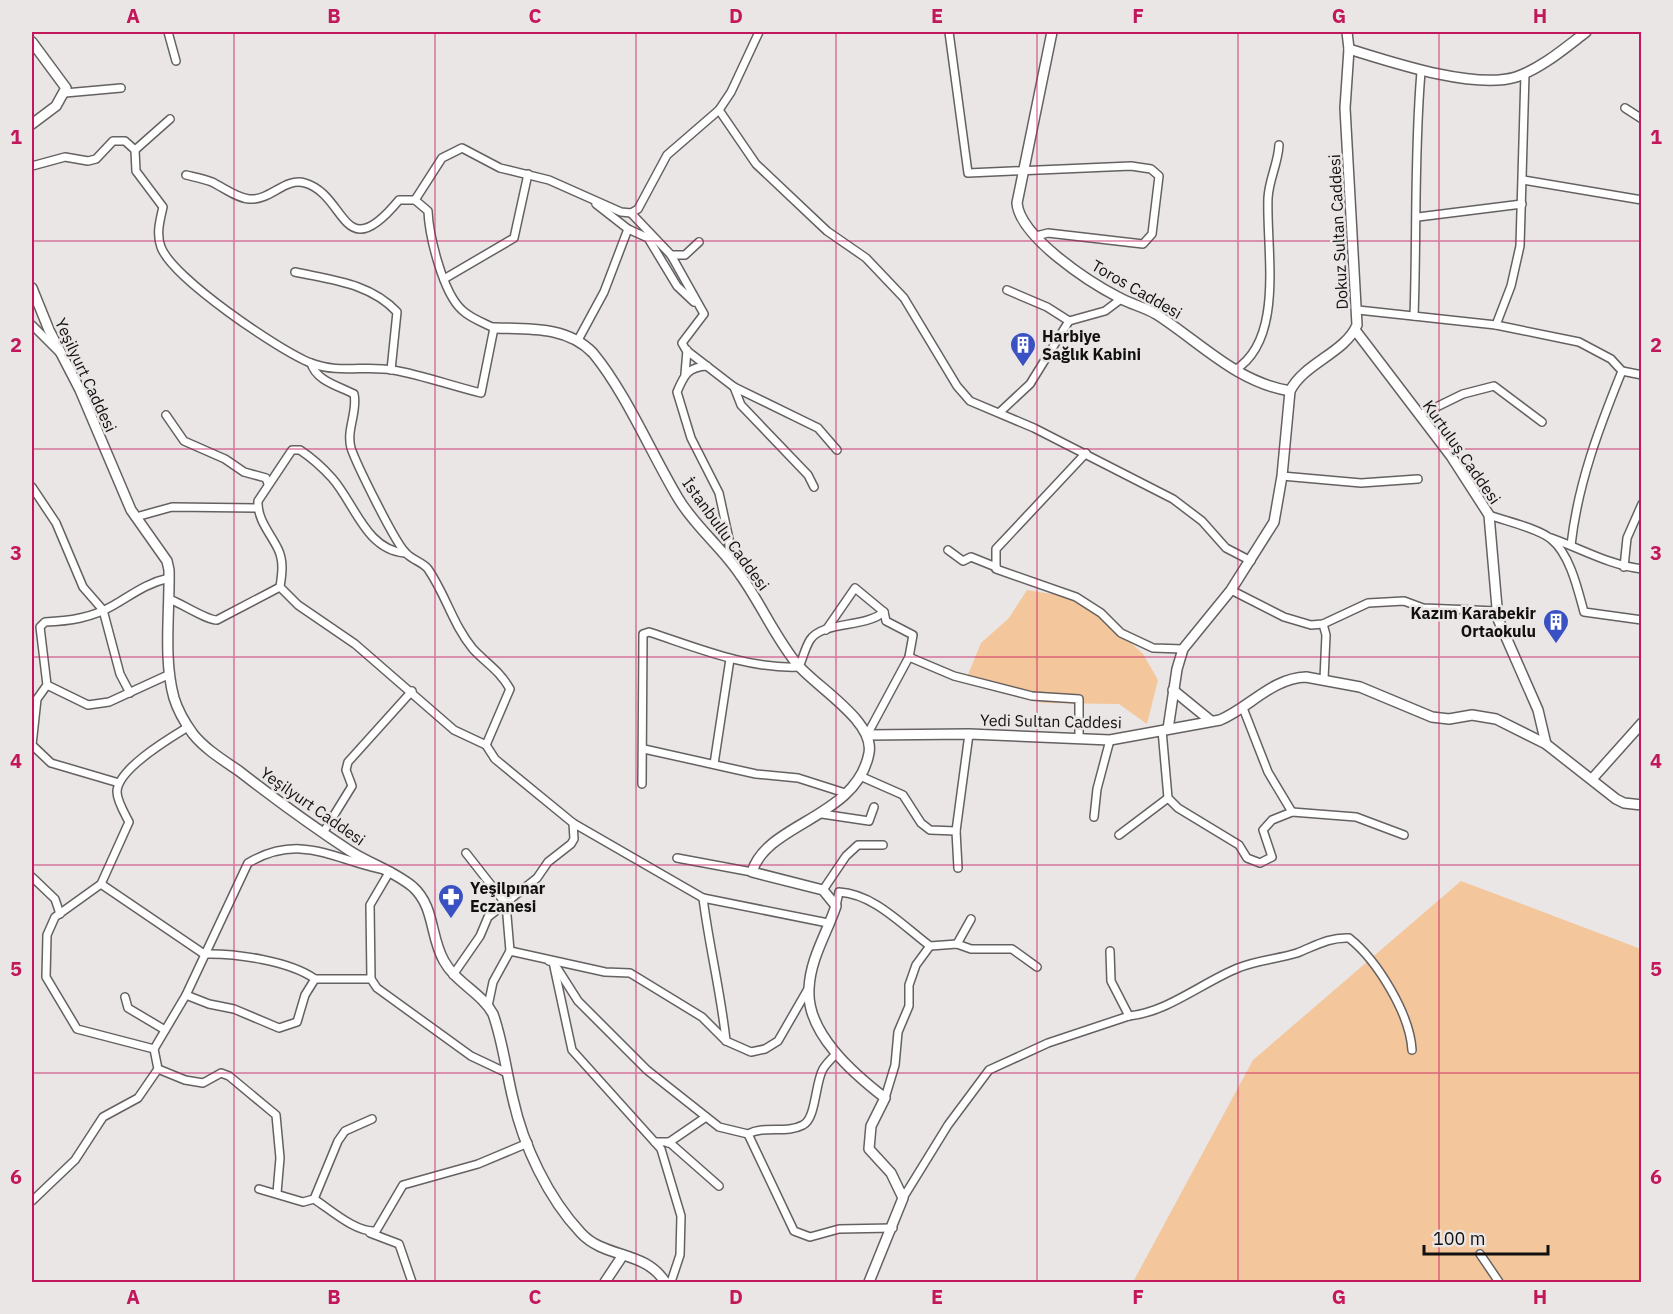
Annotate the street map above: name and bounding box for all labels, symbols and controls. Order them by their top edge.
text: A [126,2,140,29]
text: B [327,2,341,29]
text: C [528,2,542,29]
text: D [729,2,743,29]
text: E [931,2,943,29]
text: F [1132,2,1144,29]
text: G [1332,2,1346,29]
text: H [1533,2,1547,29]
text: 1 [10,123,22,150]
text: 1 [1650,123,1662,150]
street label: Dokuz Sultan Caddesi [1324,154,1352,310]
street label: Toros Caddesi [1088,255,1186,323]
street label: Yeşilyurt Caddesi [51,315,121,435]
place label: Harbiye Sağlık Kabini [1042,326,1141,364]
building icon: Harbiye Sağlık Kabini [1008,330,1038,368]
text: 2 [10,331,22,358]
text: 2 [1650,331,1662,358]
street label: Kurtuluş Caddesi [1419,396,1505,508]
street label: İstanbullu Caddesi [678,474,774,594]
text: 3 [10,539,22,566]
text: 3 [1650,539,1662,566]
place label: Kazım Karabekir Ortaokulu [1411,603,1537,641]
building icon: Kazım Karabekir Ortaokulu [1541,607,1571,645]
street label: Yedi Sultan Caddesi [980,710,1122,732]
text: 4 [10,747,22,774]
text: 4 [1650,747,1662,774]
street label: Yeşilyurt Caddesi [257,762,369,850]
place label: Yeşilpınar Eczanesi [470,878,546,916]
pharmacy icon: Yeşilpınar Eczanesi [436,882,466,920]
text: 5 [10,955,22,982]
text: 5 [1650,955,1662,982]
text: 6 [10,1163,22,1190]
text: 6 [1650,1163,1662,1190]
scale bar [1424,1218,1548,1256]
text: 100 m [1433,1227,1485,1250]
text: A [126,1283,140,1310]
text: B [327,1283,341,1310]
text: C [528,1283,542,1310]
text: D [729,1283,743,1310]
text: E [931,1283,943,1310]
text: F [1132,1283,1144,1310]
text: G [1332,1283,1346,1310]
text: H [1533,1283,1547,1310]

